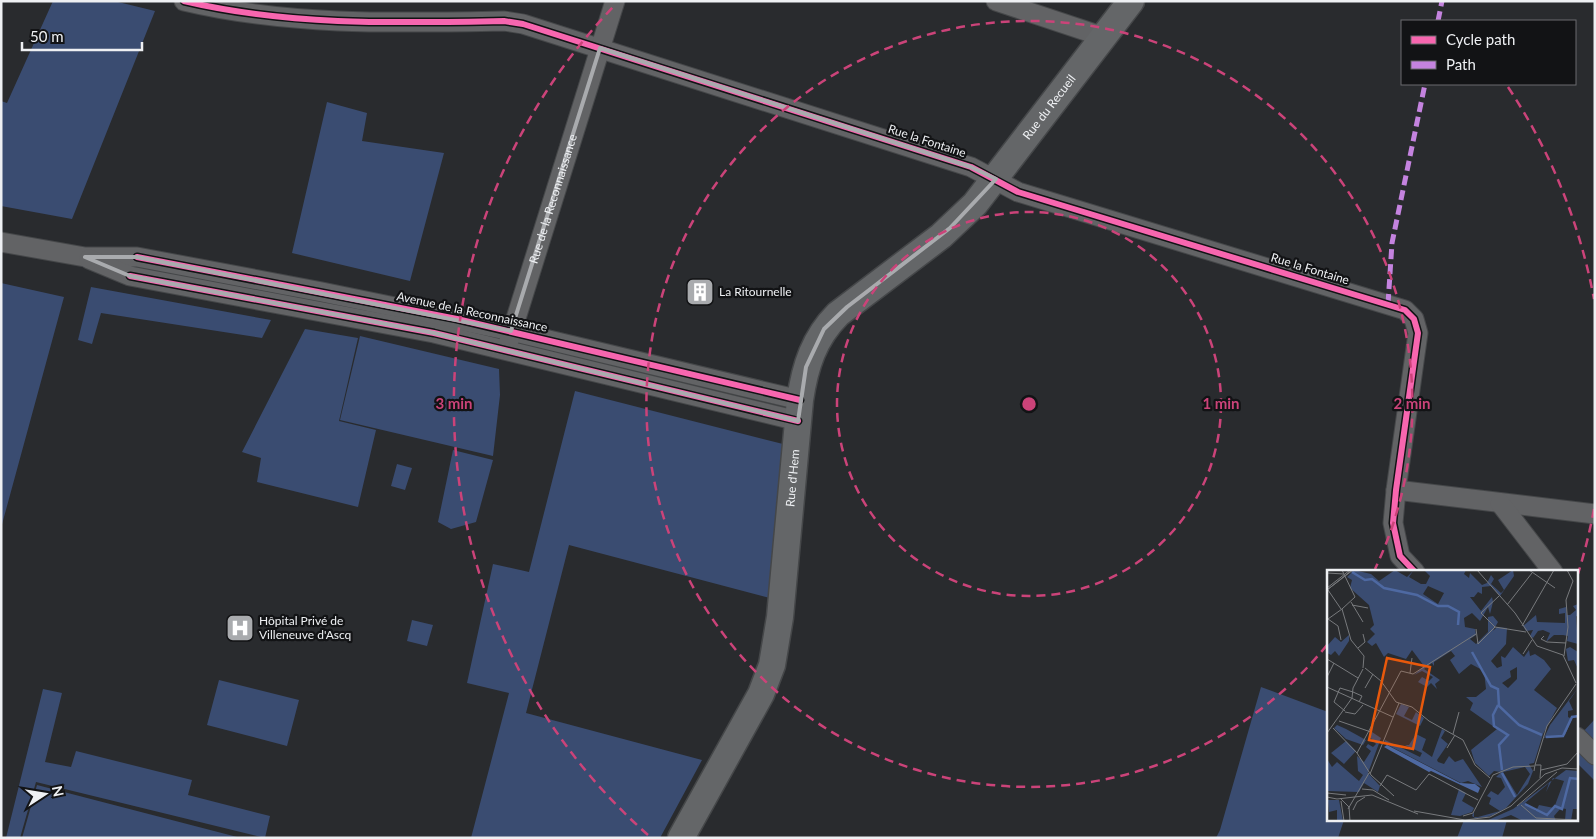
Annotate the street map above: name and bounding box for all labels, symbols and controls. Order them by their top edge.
scale bar [22,20,142,52]
legend [1401,20,1576,85]
text: 50 m [30,27,64,45]
text: Cycle path [1446,30,1515,48]
text: Path [1446,55,1476,73]
street label: Rue du Recueil [1019,72,1079,142]
street label: Rue la Fontaine [886,121,968,160]
street label: Rue de la Reconnaissance [526,132,580,265]
street label: Rue la Fontaine [1269,249,1351,288]
building icon: La Ritournelle [685,277,715,307]
place label: La Ritournelle [719,284,792,299]
street label: Avenue de la Reconnaissance [395,288,549,335]
text: 3 min [435,394,473,412]
text: 1 min [1202,394,1240,412]
text: 2 min [1393,394,1431,412]
centre of rings [1020,395,1038,413]
street label: Rue d'Hem [782,448,802,507]
inset map [1327,570,1578,822]
hospital icon: Hôpital Privé de Villeneuve d'Ascq [225,613,255,643]
place label: Hôpital Privé de Villeneuve d'Ascq [259,613,351,642]
north arrow [20,769,70,819]
text: N [49,784,68,798]

